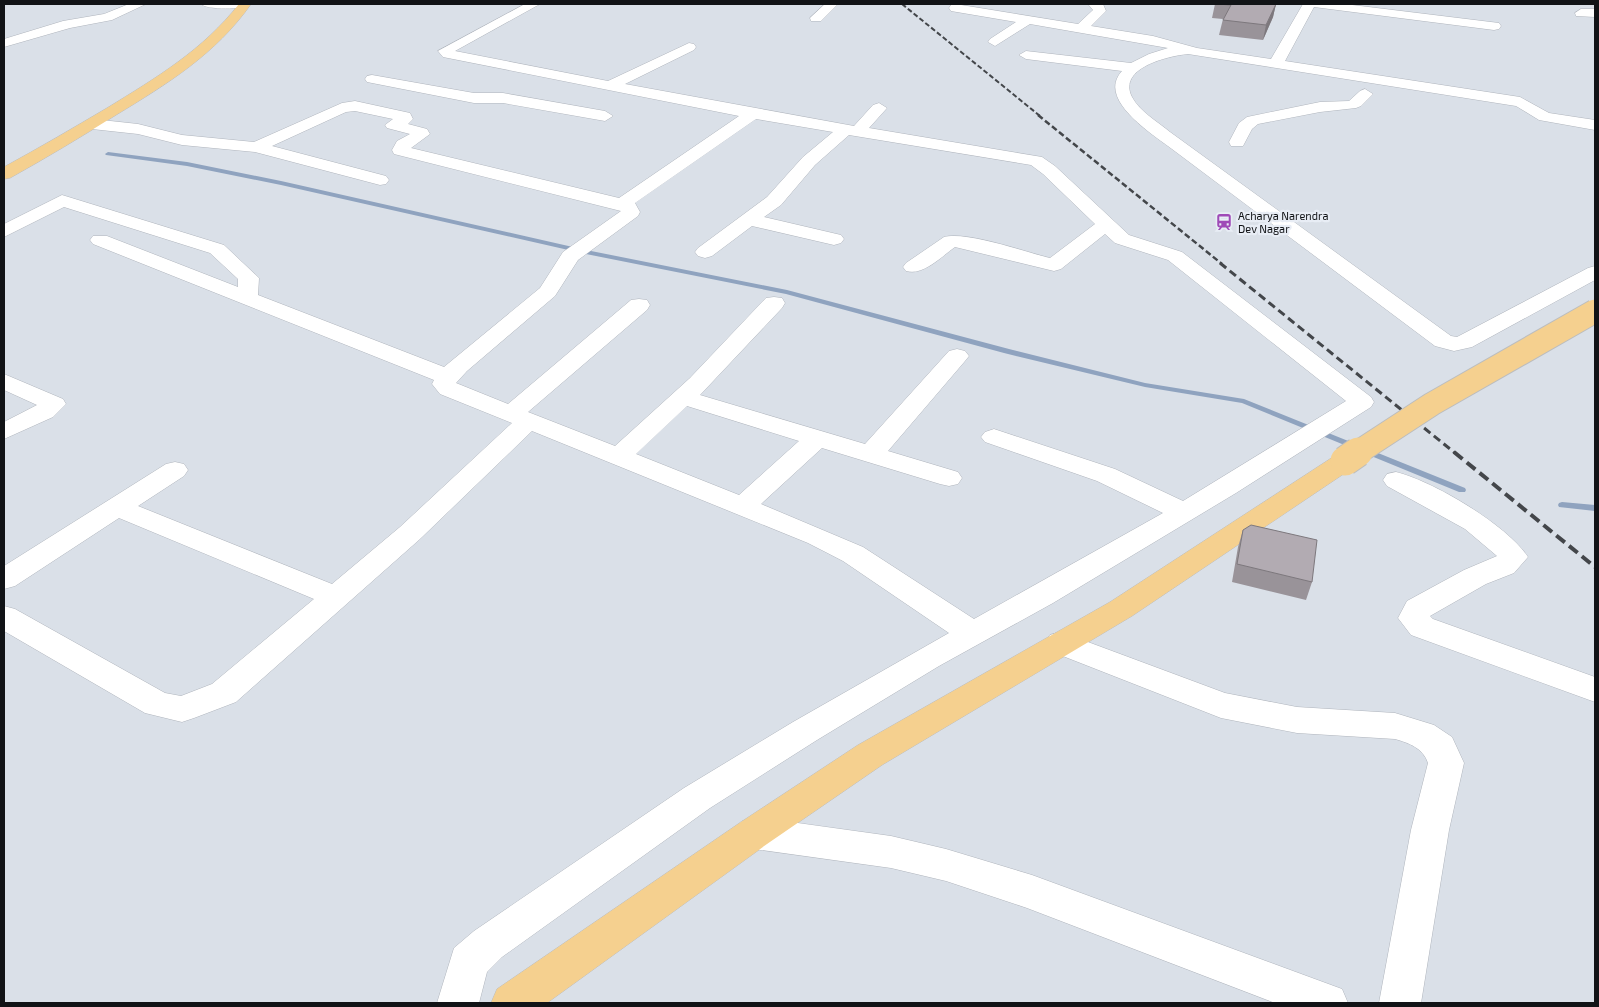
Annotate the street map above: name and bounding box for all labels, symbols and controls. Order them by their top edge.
place label: Acharya Narendra Dev Nagar [1238,209,1328,235]
station icon: Acharya Narendra Dev Nagar [1214,212,1234,232]

